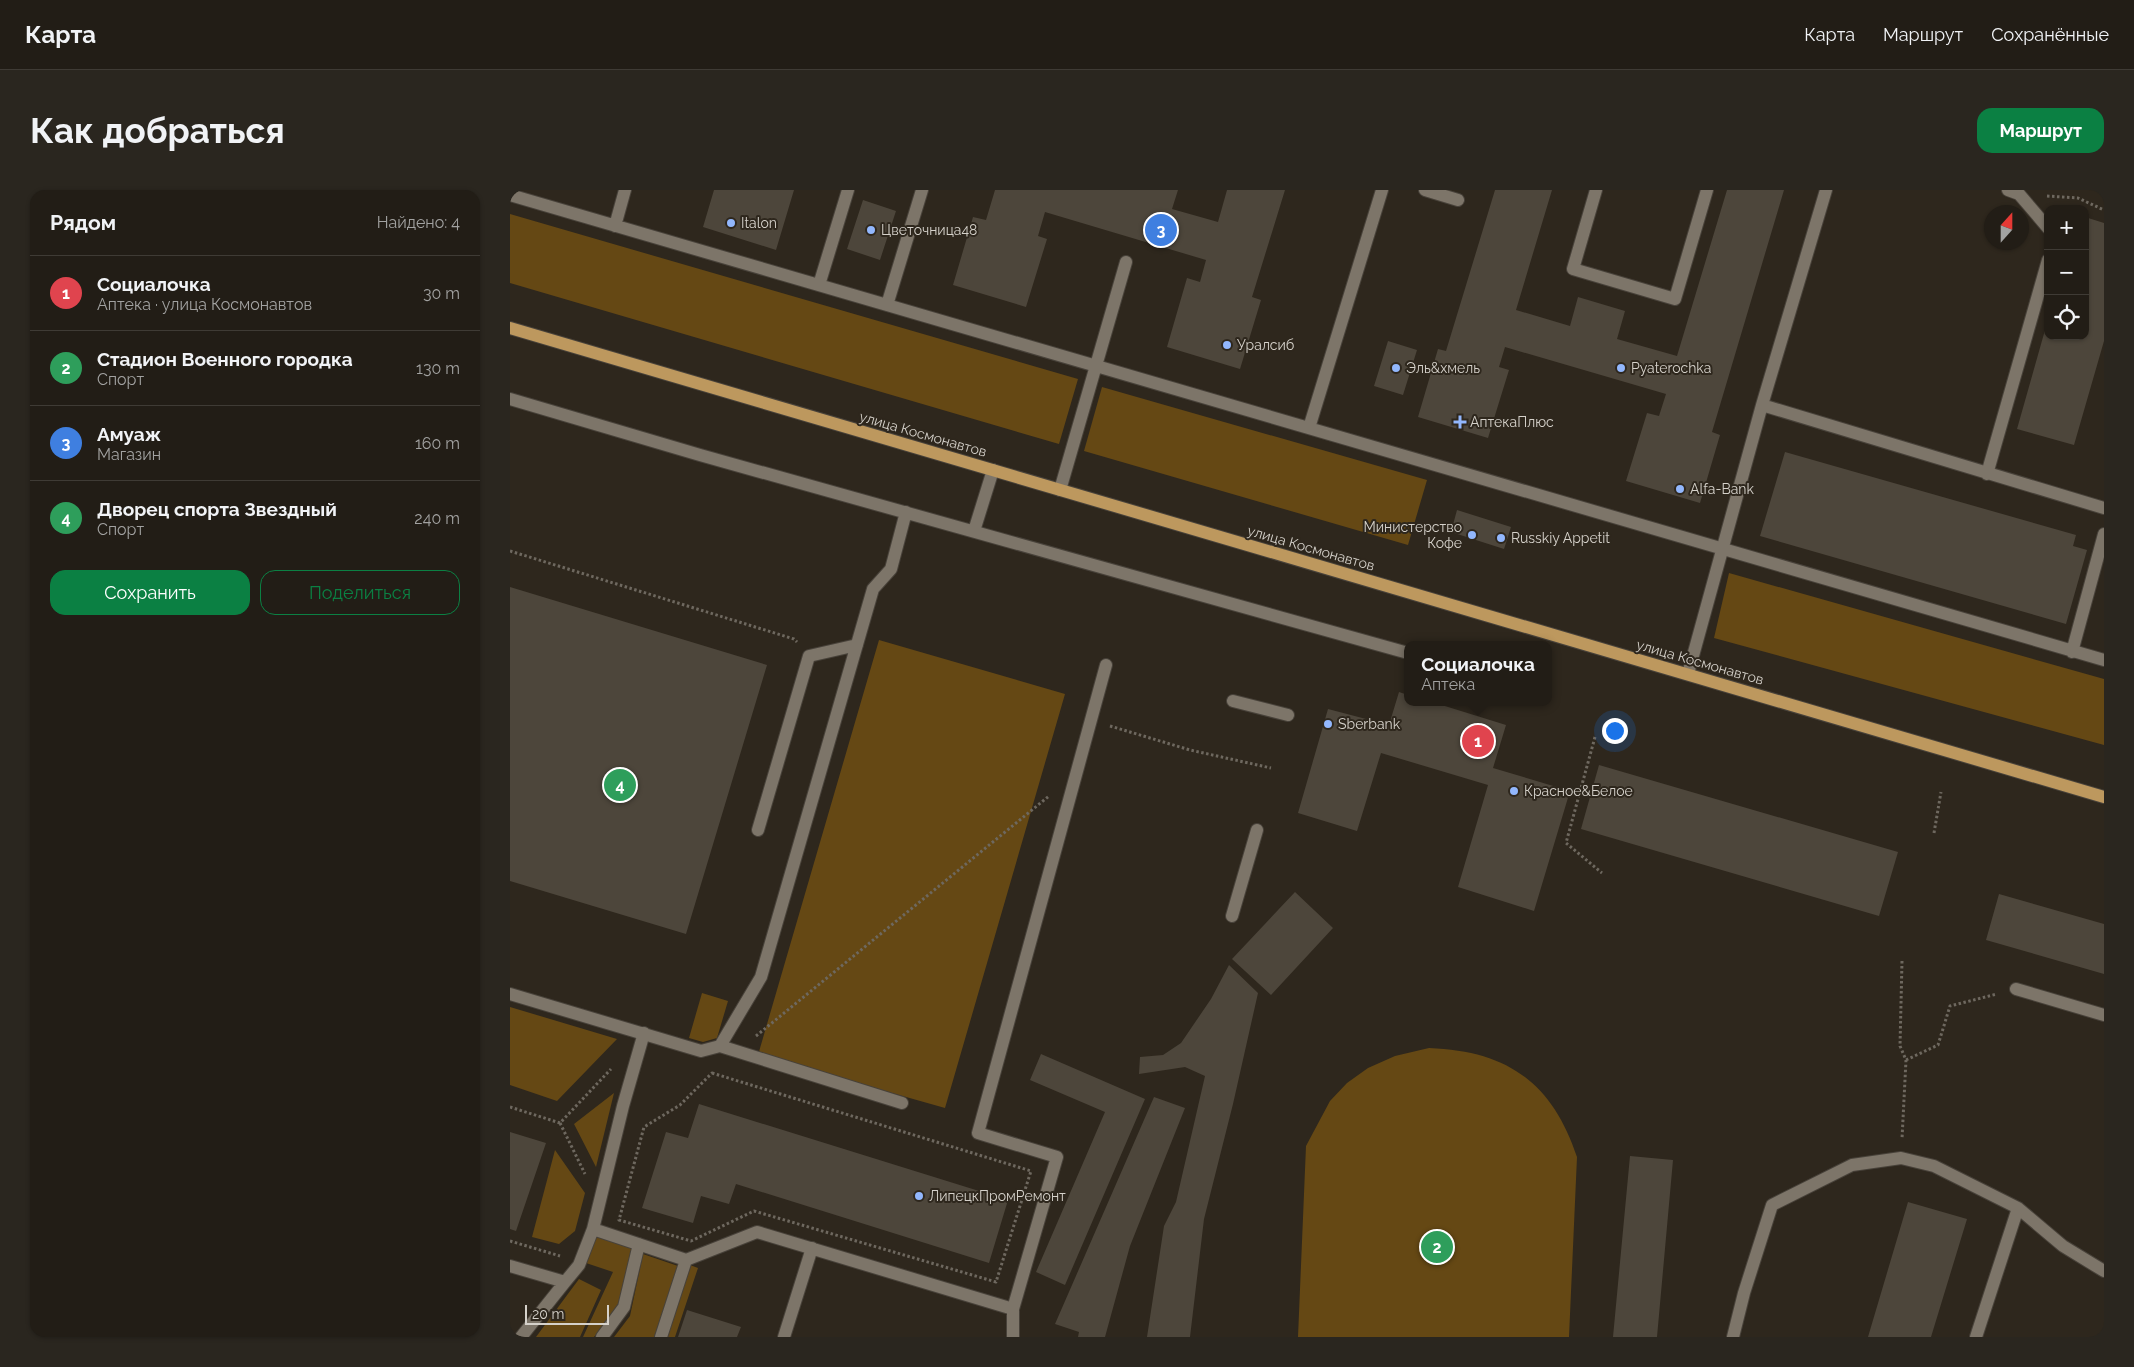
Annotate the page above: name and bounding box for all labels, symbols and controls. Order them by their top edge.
text: Карта [25,20,96,49]
text: Карта [1804,24,1855,45]
text: Маршрут [1883,24,1963,45]
text: Сохранённые [1991,24,2109,45]
button: Маршрут [1977,108,2104,153]
text: Как добраться [30,110,285,151]
north arrow [1984,205,2029,250]
map controls [2044,205,2089,340]
button: + [2044,205,2089,250]
text: Рядом [50,210,116,235]
pin: 3 [1145,211,1177,249]
text: Найдено: 4 [377,213,460,232]
place label: Italon [741,215,777,231]
marker: Italon [725,217,737,229]
place label: Цветочница48 [881,222,977,238]
marker: Цветочница48 [865,224,877,236]
button: − [2044,250,2089,295]
text: Социалочка [97,273,211,295]
text: 1 [62,284,70,303]
text: 30 m [423,284,460,303]
text: Аптека · улица Космонавтов [97,295,312,314]
button: locate [2044,295,2089,340]
place label: Уралсиб [1237,337,1294,353]
marker: Уралсиб [1221,339,1233,351]
text: Стадион Военного городка [97,348,353,370]
text: 2 [61,359,71,378]
text: 130 m [416,359,460,378]
place label: Эль&хмель [1406,360,1480,376]
place label: Pyaterochka [1631,360,1711,376]
marker: Эль&хмель [1390,362,1402,374]
marker: Pyaterochka [1615,362,1627,374]
text: Спорт [97,370,144,389]
street label: улица Космонавтов [858,408,988,460]
place label: АптекаПлюс [1470,414,1554,430]
marker: АптекаПлюс [1454,416,1466,428]
text: Амуаж [97,423,161,445]
text: 3 [62,434,70,453]
text: 160 m [415,434,460,453]
text: Магазин [97,445,161,464]
place label: Alfa-Bank [1690,481,1755,497]
marker: Alfa-Bank [1674,483,1686,495]
text: Дворец спорта Звездный [97,498,337,520]
text: 4 [61,509,71,528]
text: 240 m [414,509,460,528]
place label: Министерство Кофе [1364,519,1462,551]
text: Спорт [97,520,144,539]
street label: улица Космонавтов [1246,522,1376,574]
marker: Министерство Кофе [1466,529,1478,541]
place label: Russkiy Appetit [1511,530,1610,546]
marker: Russkiy Appetit [1495,532,1507,544]
button: Сохранить [50,570,250,615]
button: Поделиться [260,570,460,615]
street label: улица Космонавтов [1635,636,1765,688]
popup [1404,641,1552,706]
text: Социалочка [1421,653,1535,675]
text: Аптека [1421,675,1475,694]
place label: Sberbank [1338,716,1401,732]
marker: Sberbank [1322,718,1334,730]
your location [1602,718,1628,744]
pin: 1 [1462,722,1494,760]
pin: 4 [604,766,636,804]
place label: Красное&Белое [1524,783,1633,799]
marker: Красное&Белое [1508,785,1520,797]
place label: ЛипецкПромРемонт [929,1188,1066,1204]
marker: ЛипецкПромРемонт [913,1190,925,1202]
pin: 2 [1421,1228,1453,1266]
scale bar [525,1302,609,1325]
text: 20 m [532,1306,564,1322]

